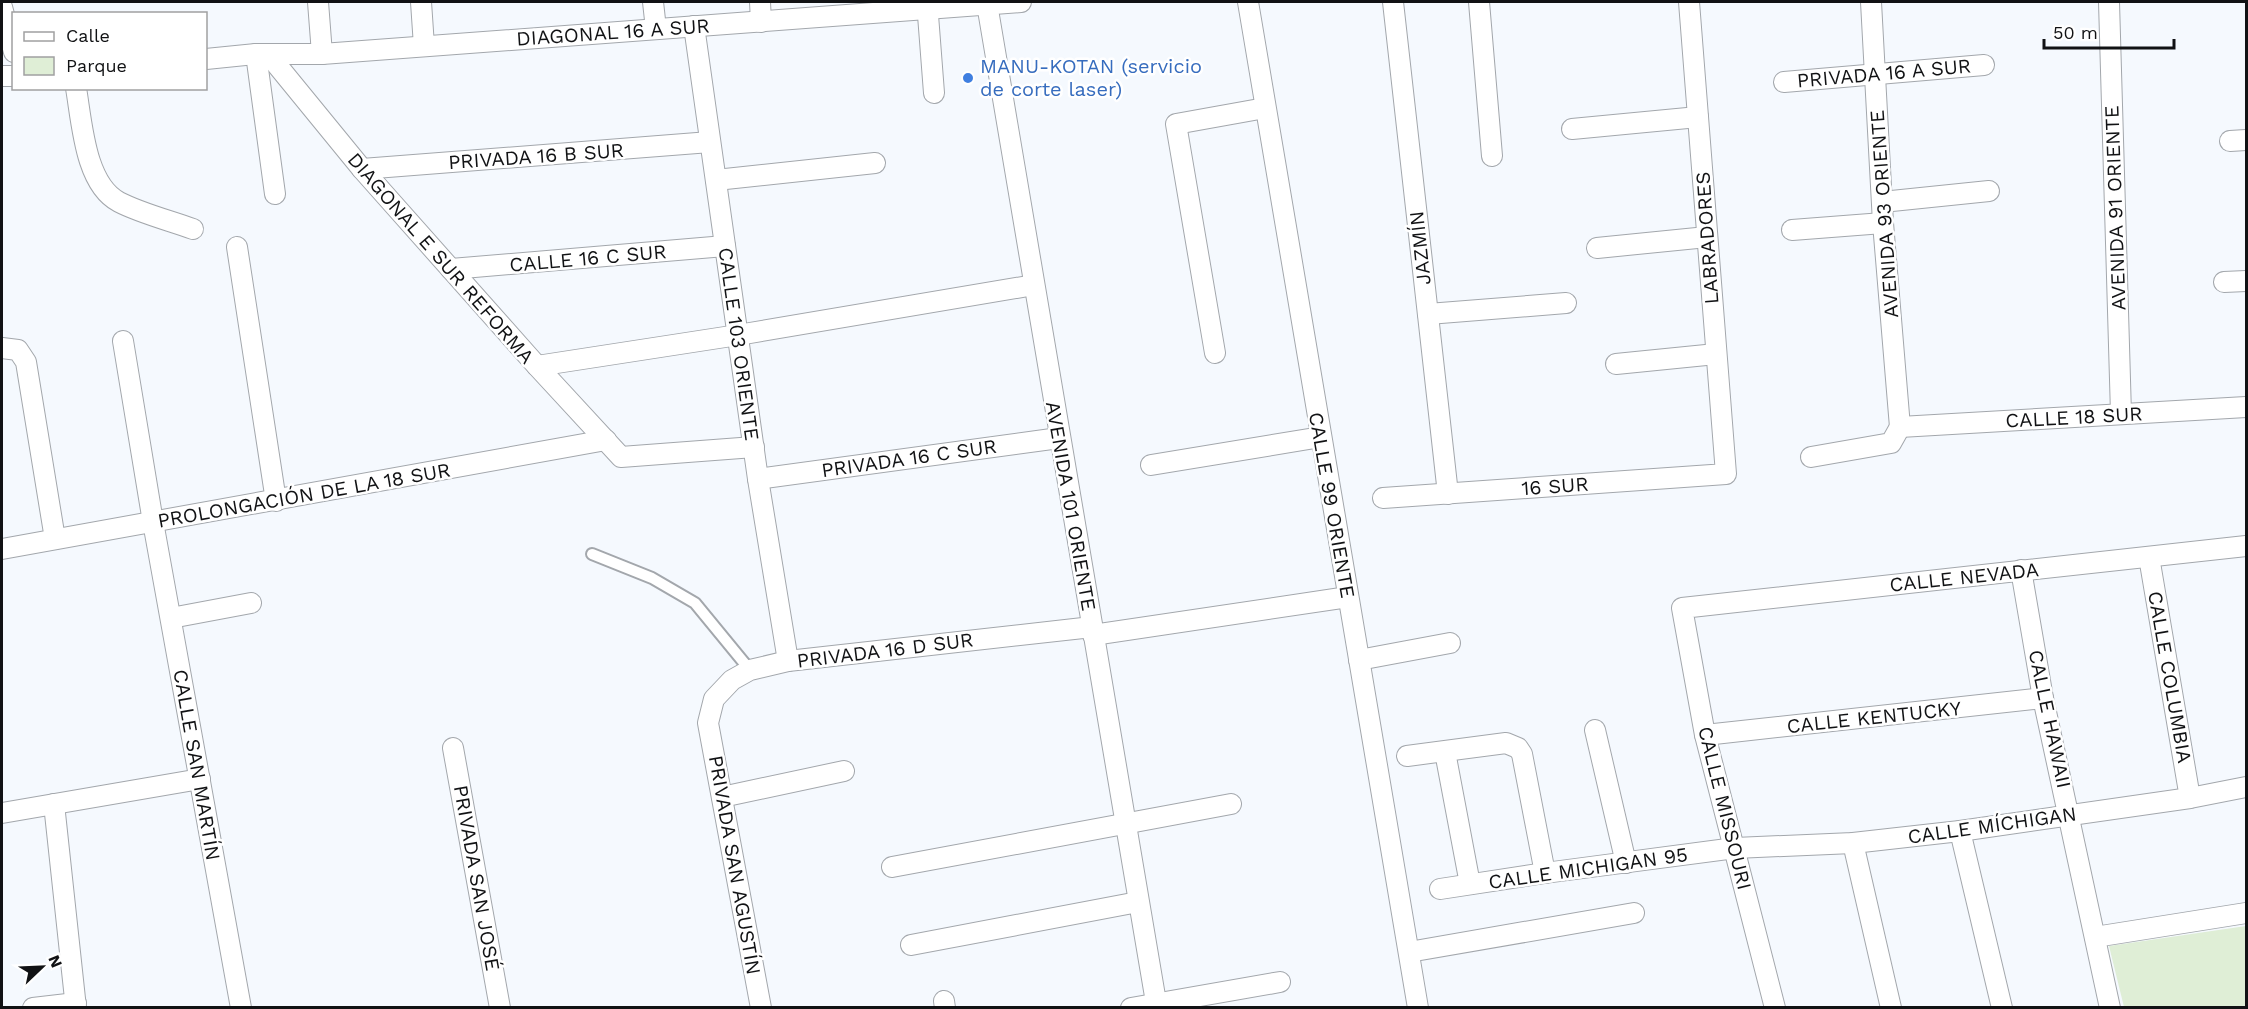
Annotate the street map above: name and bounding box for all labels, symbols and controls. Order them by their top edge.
legend [12,12,207,90]
scale bar [2044,12,2174,50]
street label: DIAGONAL 16 A SUR [516,13,710,51]
text: 50 m [2053,22,2098,43]
text: Calle [66,25,110,46]
street label: PRIVADA 16 A SUR [1796,53,1972,93]
place label: MANU-KOTAN (servicio de corte laser) [980,54,1202,101]
text: Parque [66,55,127,76]
marker: MANU-KOTAN (servicio de corte laser) [961,71,975,85]
street label: AVENIDA 91 ORIENTE [2099,105,2131,311]
street label: AVENIDA 93 ORIENTE [1865,109,1903,319]
street label: PRIVADA 16 B SUR [447,138,625,174]
street label: DIAGONAL E SUR REFORMA [343,148,539,368]
street label: LABRADORES [1690,171,1724,305]
street label: JAZMÍN [1404,210,1436,286]
street label: CALLE 16 C SUR [508,239,668,277]
street label: CALLE 103 ORIENTE [714,246,764,442]
street label: AVENIDA 101 ORIENTE [1041,399,1101,613]
street label: CALLE 18 SUR [2005,401,2143,433]
street label: CALLE 99 ORIENTE [1304,410,1360,600]
street label: PRIVADA 16 C SUR [820,434,998,482]
street label: PROLONGACIÓN DE LA 18 SUR [156,457,452,533]
street label: 16 SUR [1521,472,1589,500]
street label: CALLE NEVADA [1888,557,2040,597]
street label: CALLE COLUMBIA [2143,589,2197,765]
street label: PRIVADA 16 D SUR [795,627,975,673]
street label: CALLE HAWAII [2024,648,2076,790]
street label: CALLE SAN MARTÍN [168,668,226,862]
street label: CALLE KENTUCKY [1785,696,1963,738]
street label: CALLE MISSOURI [1693,724,1757,892]
street label: PRIVADA SAN AGUSTÍN [704,753,766,977]
street label: PRIVADA SAN JOSÉ [449,783,505,973]
street label: CALLE MÍCHIGAN [1906,801,2078,849]
street label: CALLE MICHIGAN 95 [1487,842,1689,894]
north arrow [12,937,72,997]
text: N [44,952,66,971]

